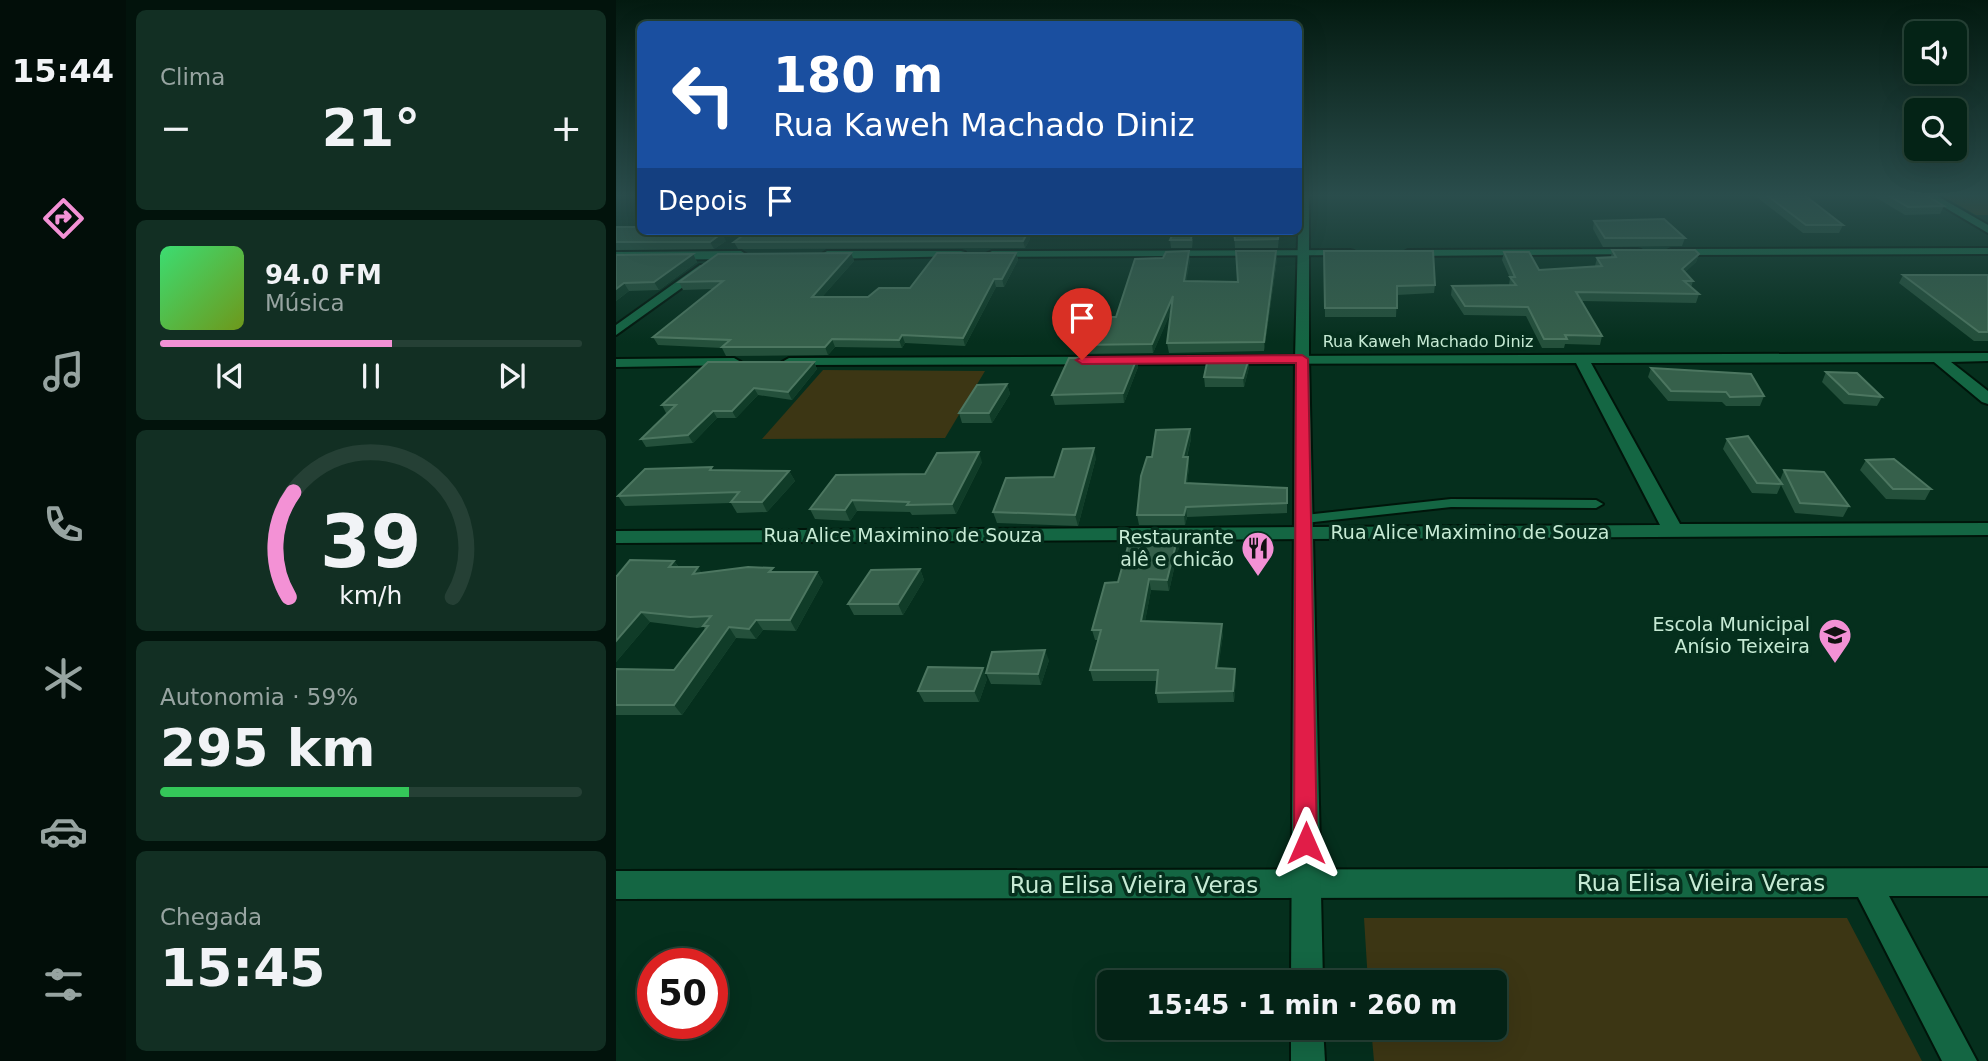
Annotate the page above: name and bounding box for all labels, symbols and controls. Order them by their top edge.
map controls [1904,21,1967,161]
button: sound [1904,21,1967,84]
text: 180 m [773,47,943,104]
icon: left [658,49,749,140]
text: 15:44 [12,52,114,90]
text: Clima [160,64,225,90]
text: 21° [322,98,420,158]
button: search [1904,98,1967,161]
text: − [160,106,192,150]
text: + [550,106,582,150]
text: Rua Kaweh Machado Diniz [773,106,1194,144]
icon: arrive [761,182,799,220]
text: Depois [658,186,747,216]
icon: directions [39,194,88,243]
text: 94.0 FM [265,260,382,290]
pin [1052,288,1112,360]
text: Música [265,290,345,316]
icon: arrive [1063,299,1101,337]
street label: Rua Kaweh Machado Diniz [1323,332,1533,351]
icon: music [39,347,88,396]
icon: previous [211,357,249,395]
icon: pause [352,357,390,395]
icon: next [493,357,531,395]
text: 39 [320,499,422,584]
icon: phone [39,500,88,549]
street label: Rua Alice Maximino de Souza [1331,521,1610,543]
street label: Rua Alice Maximino de Souza [764,524,1043,546]
place label: Restaurante alê e chicão [1118,526,1234,570]
restaurant icon: Restaurante alê e chicão [1239,529,1277,578]
text: km/h [339,580,403,609]
place label: Escola Municipal Anísio Teixeira [1653,613,1810,657]
school or university icon: Escola Municipal Anísio Teixeira [1816,616,1854,665]
icon: climate [39,654,88,703]
text: Autonomia · 59% [160,684,358,710]
text: 295 km [160,718,375,778]
position arrow [1269,806,1343,880]
icon: car [39,807,88,856]
street label: Rua Elisa Vieira Veras [1577,870,1825,896]
street label: Rua Elisa Vieira Veras [1010,872,1258,898]
text: Chegada [160,904,262,930]
text: 15:45 [160,938,326,998]
speed limit sign: 50 [637,948,728,1039]
icon: filters [39,960,88,1009]
text: 15:45 · 1 min · 260 m [1147,990,1457,1020]

